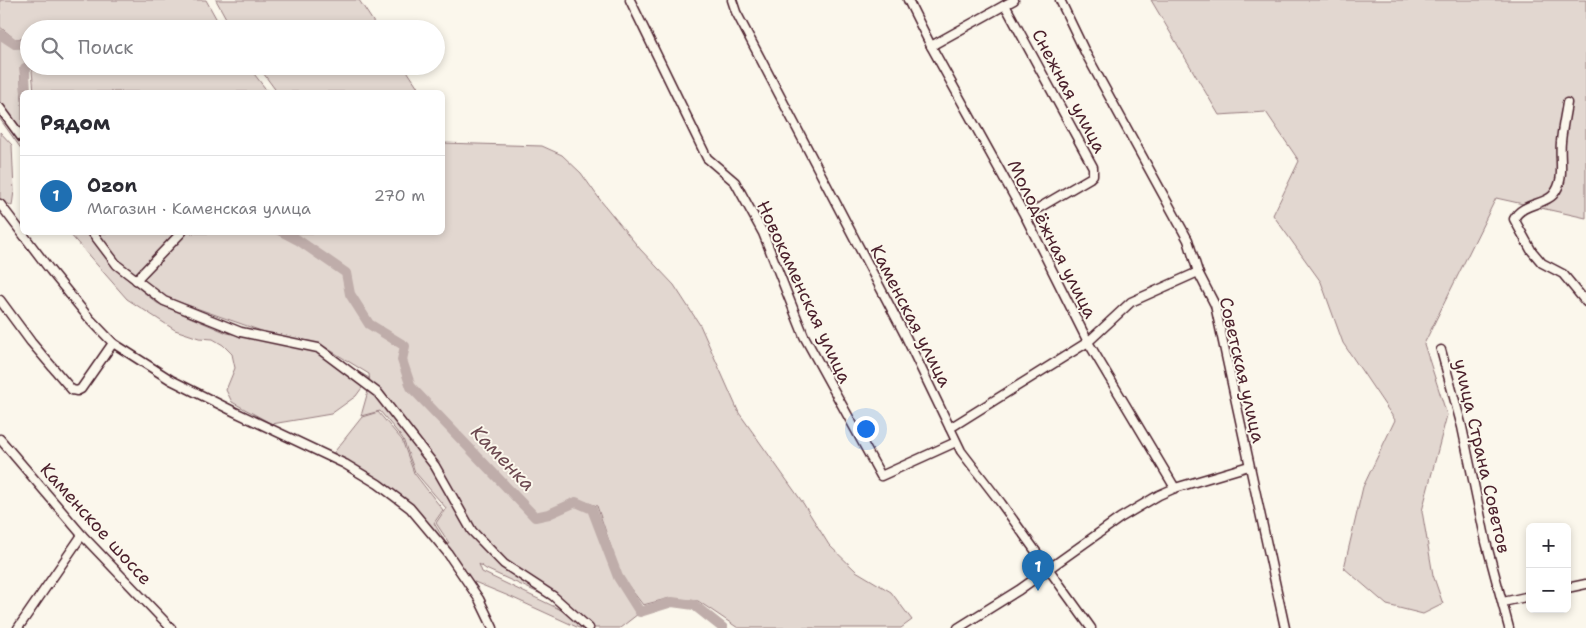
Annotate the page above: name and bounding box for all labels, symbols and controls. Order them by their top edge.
search box [20,20,445,75]
street label: Снежная улица [1026,25,1112,157]
icon: search [38,34,66,62]
text: Поиск [78,35,133,60]
text: Рядом [40,109,110,137]
street label: Молодёжная улица [1002,155,1102,323]
text: Ozon [87,173,137,198]
text: 1 [52,185,60,206]
text: 270 m [374,185,425,206]
street label: Новокаменская улица [751,197,857,387]
text: Магазин · Каменская улица [87,198,311,219]
street label: Каменская улица [865,241,957,391]
street label: Советская улица [1214,295,1270,445]
street label: улица Страна Советов [1448,356,1516,556]
your location [853,416,879,442]
water label: Каменка [465,420,541,496]
street label: Каменское шоссе [35,458,157,590]
map controls [1526,523,1571,613]
button: + [1526,523,1571,568]
pin: 1 [1022,550,1054,591]
button: − [1526,568,1571,613]

